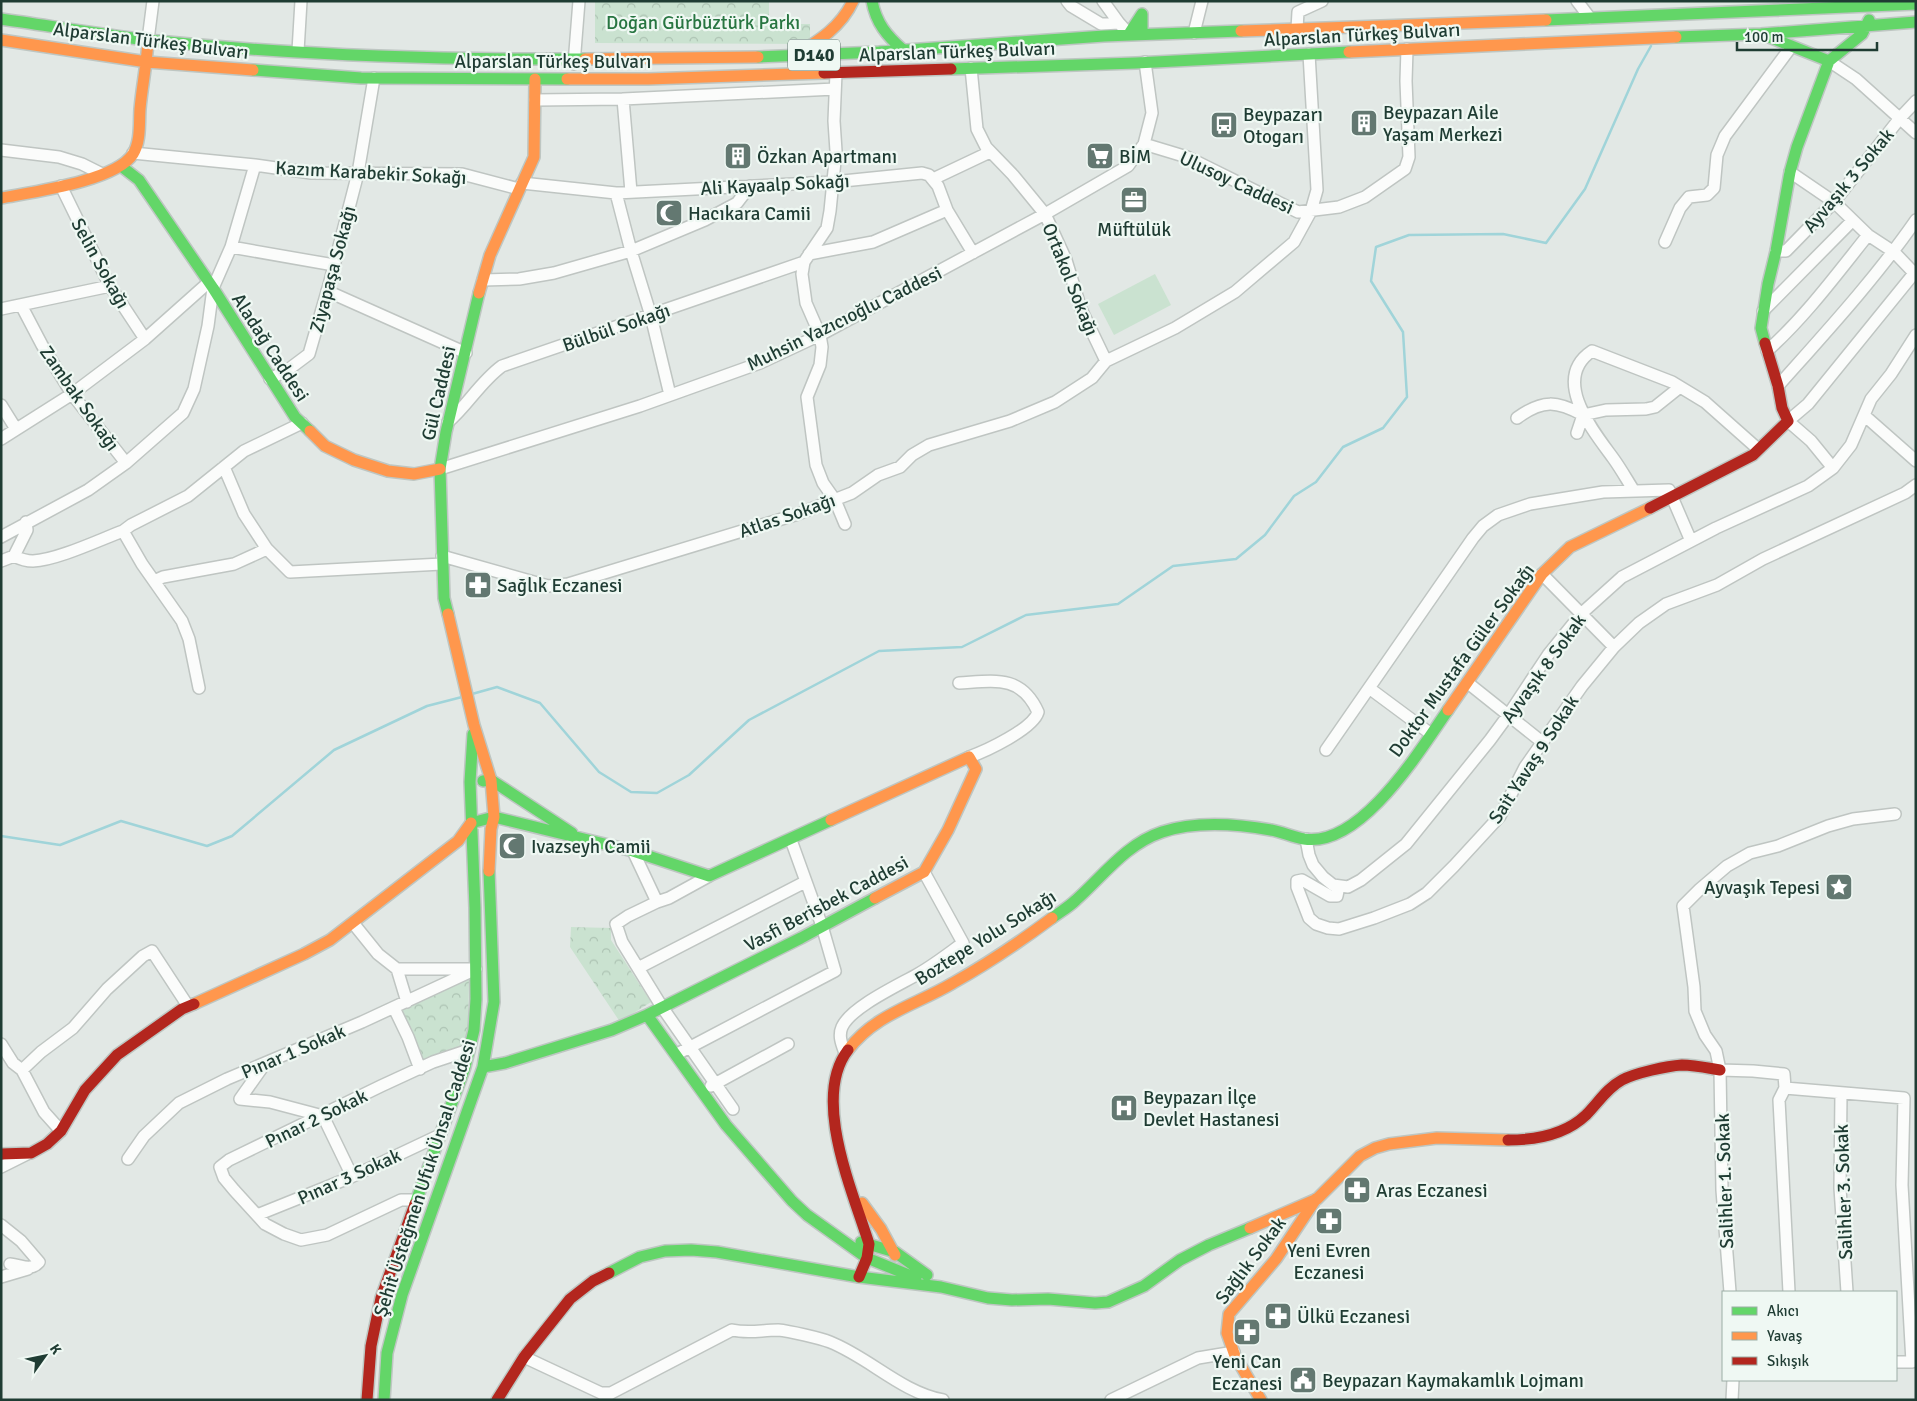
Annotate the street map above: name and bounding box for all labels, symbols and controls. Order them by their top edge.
park label: Doğan Gürbüztürk Parkı [606,11,800,35]
street label: Alparslan Türkeş Bulvarı [52,17,250,65]
street label: Alparslan Türkeş Bulvarı [1263,18,1461,52]
scale bar [1737,20,1877,52]
text: 100 m [1744,28,1784,46]
street label: Alparslan Türkeş Bulvarı [858,37,1056,67]
road number: D140 [788,40,840,70]
street label: Alparslan Türkeş Bulvarı [455,50,651,74]
place label: Beypazarı Aile Yaşam Merkezi [1383,101,1503,147]
place label: Beypazarı Otogarı [1243,103,1323,149]
building icon: Beypazarı Aile Yaşam Merkezi [1349,108,1379,138]
bus stop icon: Beypazarı Otogarı [1209,110,1239,140]
street label: Ayvaşık 3 Sokak [1798,123,1900,238]
building icon: Özkan Apartmanı [723,141,753,171]
supermarket icon: BİM [1085,141,1115,171]
place label: Özkan Apartmanı [757,145,897,169]
place label: BİM [1119,145,1151,169]
street label: Ulusoy Caddesi [1176,146,1298,220]
street label: Kazım Karabekir Sokağı [275,156,467,190]
street label: Ali Kayaalp Sokağı [700,169,850,201]
office icon: Müftülük [1119,185,1149,215]
mosque icon: Hacıkara Camii [654,198,684,228]
place label: Hacıkara Camii [688,202,811,226]
street label: Ziyapaşa Sokağı [304,203,361,335]
street label: Selin Sokağı [65,214,135,313]
place label: Müftülük [1097,218,1171,242]
street label: Ortakol Sokağı [1037,219,1104,339]
street label: Muhsin Yazıcıoğlu Caddesi [743,261,946,377]
street label: Aladağ Caddesi [226,289,314,406]
street label: Bülbül Sokağı [559,298,673,358]
street label: Zambak Sokağı [34,341,124,456]
street label: Gül Caddesi [416,344,462,443]
street label: Atlas Sokağı [736,488,839,544]
street label: Doktor Mustafa Güler Sokağı [1384,559,1540,762]
pharmacy icon: Sağlık Eczanesi [463,570,493,600]
place label: Sağlık Eczanesi [497,574,622,598]
street label: Ayvaşık 8 Sokak [1496,609,1592,728]
street label: Sait Yavaş 9 Sokak [1483,690,1585,828]
mosque icon: Ivazseyh Camii [497,831,527,861]
place label: Ivazseyh Camii [531,835,651,859]
street label: Vasfi Berisbek Caddesi [740,850,913,957]
place icon: Ayvaşık Tepesi [1824,872,1854,902]
place label: Ayvaşık Tepesi [1704,876,1820,900]
street label: Boztepe Yolu Sokağı [910,885,1061,991]
street label: Pınar 1 Sokak [238,1019,349,1085]
street label: Şehit Üsteğmen Ufuk Ünsal Caddesi [369,1037,481,1320]
street label: Pınar 2 Sokak [261,1084,372,1154]
place label: Beypazarı İlçe Devlet Hastanesi [1143,1086,1279,1132]
hospital icon: Beypazarı İlçe Devlet Hastanesi [1109,1093,1139,1123]
street label: Salihler 1. Sokak [1711,1112,1739,1249]
street label: Salihler 3. Sokak [1830,1123,1858,1260]
street label: Pınar 3 Sokak [294,1143,405,1210]
pharmacy icon: Aras Eczanesi [1342,1175,1372,1205]
place label: Aras Eczanesi [1376,1179,1488,1203]
pharmacy icon: Yeni Evren Eczanesi [1314,1206,1344,1236]
street label: Sağlık Sokak [1210,1212,1292,1309]
place label: Yeni Evren Eczanesi [1287,1239,1371,1285]
legend [1722,1291,1897,1381]
pharmacy icon: Ülkü Eczanesi [1263,1301,1293,1331]
text: Akıcı [1767,1302,1799,1320]
place label: Ülkü Eczanesi [1297,1305,1410,1329]
pharmacy icon: Yeni Can Eczanesi [1232,1317,1262,1347]
text: Yavaş [1767,1327,1803,1345]
north arrow [20,1331,70,1381]
text: K [46,1341,65,1358]
place label: Yeni Can Eczanesi [1212,1350,1283,1396]
text: Sıkışık [1767,1352,1810,1370]
public building icon: Beypazarı Kaymakamlık Lojmanı [1288,1365,1318,1395]
place label: Beypazarı Kaymakamlık Lojmanı [1322,1369,1584,1393]

